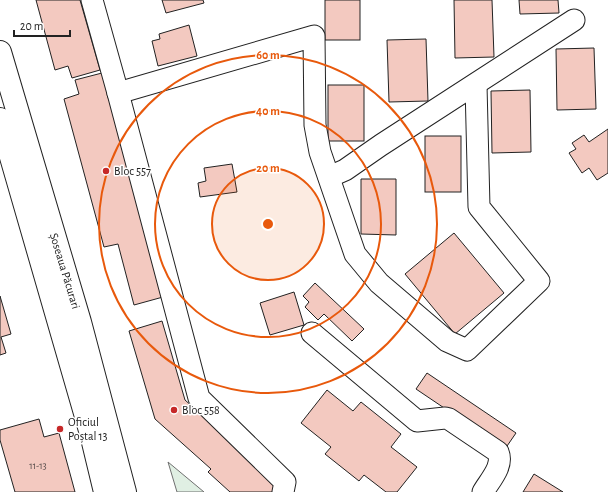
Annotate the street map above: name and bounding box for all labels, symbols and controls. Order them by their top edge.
scale bar [14,12,70,38]
text: 20 m [20,20,43,32]
text: 60 m [256,49,280,61]
text: 40 m [256,105,280,117]
text: 20 m [256,162,280,174]
place label: Bloc 557 [114,165,151,177]
marker: Bloc 557 [101,166,111,176]
centre of rings [261,217,275,231]
street label: Șoseaua Păcurari [46,232,82,311]
place label: Bloc 558 [182,404,220,416]
marker: Bloc 558 [169,405,179,415]
place label: Oficiul Poștal 13 [68,416,108,444]
marker: Oficiul Poștal 13 [55,424,65,434]
house number: 11-13 [29,461,47,471]

